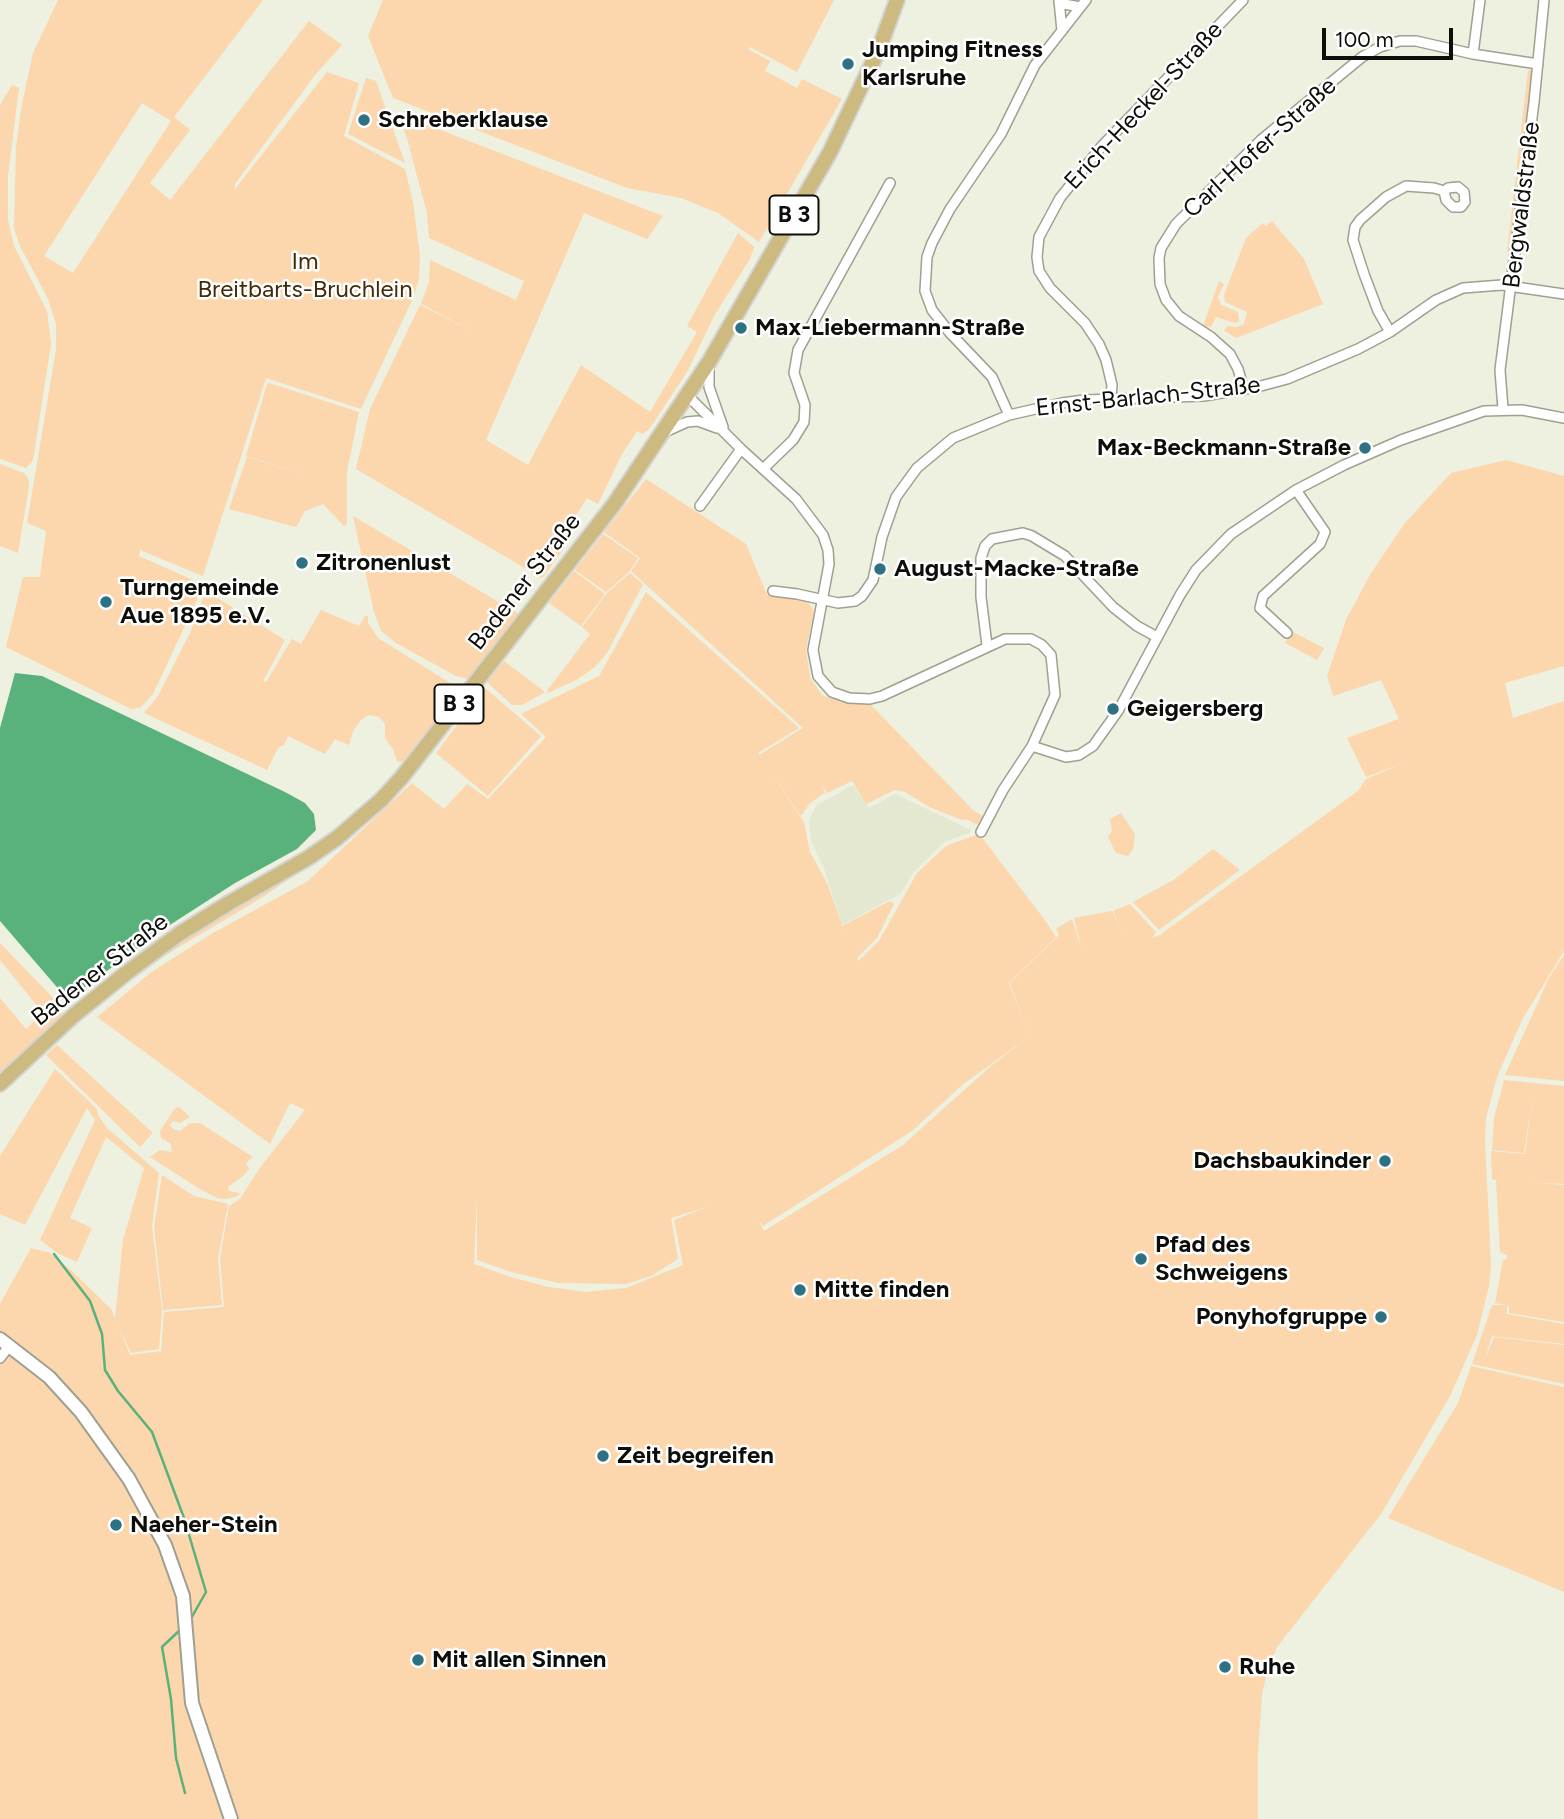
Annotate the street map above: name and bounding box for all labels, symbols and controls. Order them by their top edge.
scale bar [1326,14,1457,58]
street label: Erich-Heckel-Straße [1059,16,1229,196]
text: 100 m [1335,27,1394,52]
place label: Jumping Fitness Karlsruhe [862,36,1043,92]
marker: Jumping Fitness Karlsruhe [840,56,856,72]
street label: Carl-Hofer-Straße [1178,72,1342,224]
place label: Schreberklause [378,106,548,134]
marker: Schreberklause [356,112,372,128]
street label: Bergwaldstraße [1498,120,1546,290]
road number: B 3 [770,196,818,234]
park label: Im Breitbarts-Bruchlein [197,248,413,304]
place label: Max-Liebermann-Straße [755,314,1024,342]
marker: Max-Liebermann-Straße [733,320,749,336]
street label: Ernst-Barlach-Straße [1034,371,1262,423]
place label: Max-Beckmann-Straße [1097,434,1351,462]
marker: Max-Beckmann-Straße [1357,440,1373,456]
street label: Badener Straße [463,508,587,656]
place label: Zitronenlust [316,549,451,577]
marker: Zitronenlust [294,555,310,571]
place label: August-Macke-Straße [894,555,1139,583]
marker: August-Macke-Straße [872,561,888,577]
place label: Turngemeinde Aue 1895 e.V. [120,574,279,630]
marker: Turngemeinde Aue 1895 e.V. [98,594,114,610]
road number: B 3 [434,684,484,724]
place label: Geigersberg [1127,695,1264,723]
marker: Geigersberg [1105,701,1121,717]
street label: Badener Straße [26,908,174,1032]
place label: Dachsbaukinder [1193,1147,1371,1175]
marker: Dachsbaukinder [1377,1153,1393,1169]
place label: Pfad des Schweigens [1155,1231,1288,1287]
marker: Pfad des Schweigens [1133,1251,1149,1267]
place label: Mitte finden [814,1276,950,1304]
marker: Mitte finden [792,1282,808,1298]
place label: Ponyhofgruppe [1196,1303,1367,1331]
marker: Ponyhofgruppe [1373,1309,1389,1325]
place label: Zeit begreifen [617,1442,774,1470]
marker: Zeit begreifen [595,1448,611,1464]
place label: Naeher-Stein [130,1511,278,1539]
marker: Naeher-Stein [108,1517,124,1533]
place label: Mit allen Sinnen [432,1646,607,1674]
marker: Mit allen Sinnen [410,1652,426,1668]
place label: Ruhe [1239,1653,1295,1681]
marker: Ruhe [1217,1659,1233,1675]

